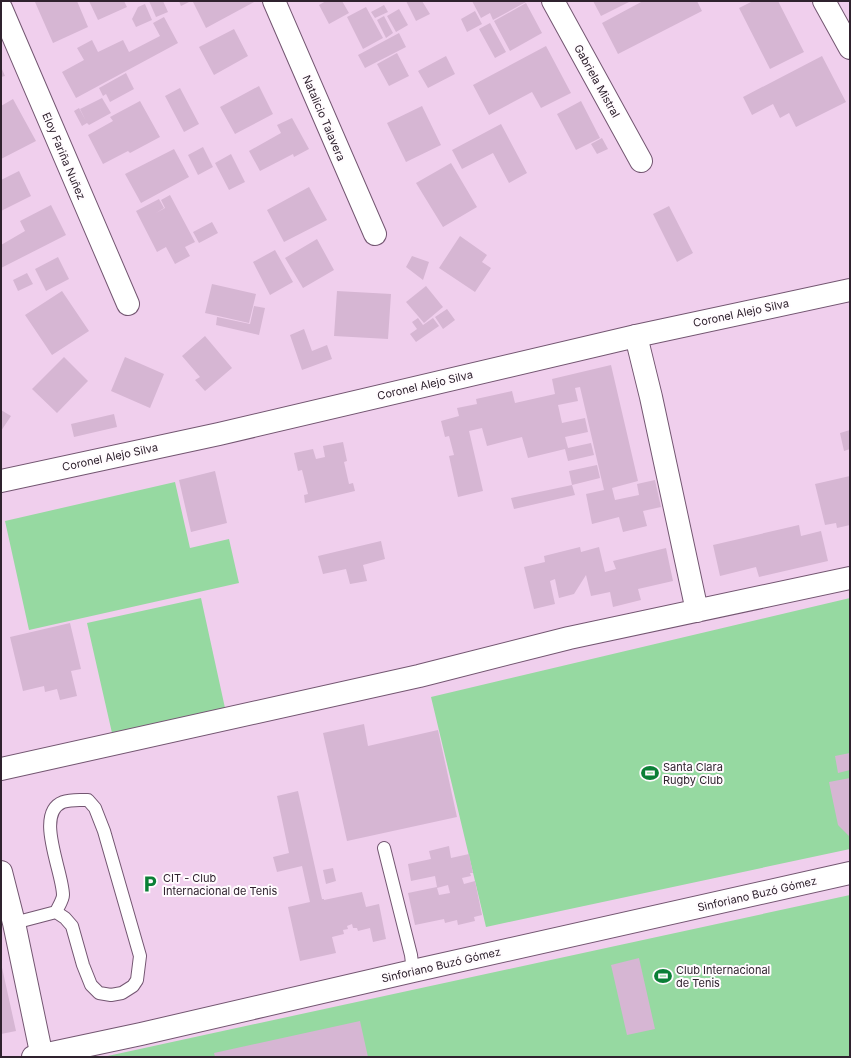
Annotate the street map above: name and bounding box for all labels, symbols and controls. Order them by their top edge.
street label: Gabriela Mistral [571,42,623,120]
street label: Natalicio Talavera [300,73,348,163]
street label: Eloy Fariña Nuñez [39,110,89,202]
street label: Coronel Alejo Silva [692,296,790,330]
street label: Coronel Alejo Silva [376,367,474,403]
street label: Coronel Alejo Silva [61,440,159,474]
place label: Santa Clara Rugby Club [663,760,723,787]
sports icon: Santa Clara Rugby Club [640,763,660,783]
place label: CIT - Club Internacional de Tenis [163,871,277,898]
street label: Sinforiano Buzó Gómez [696,873,818,915]
parking icon: CIT - Club Internacional de Tenis [140,874,160,894]
street label: Sinforiano Buzó Gómez [380,944,502,986]
place label: Club Internacional de Tenis [676,963,770,990]
sports icon: Club Internacional de Tenis [653,966,673,986]

